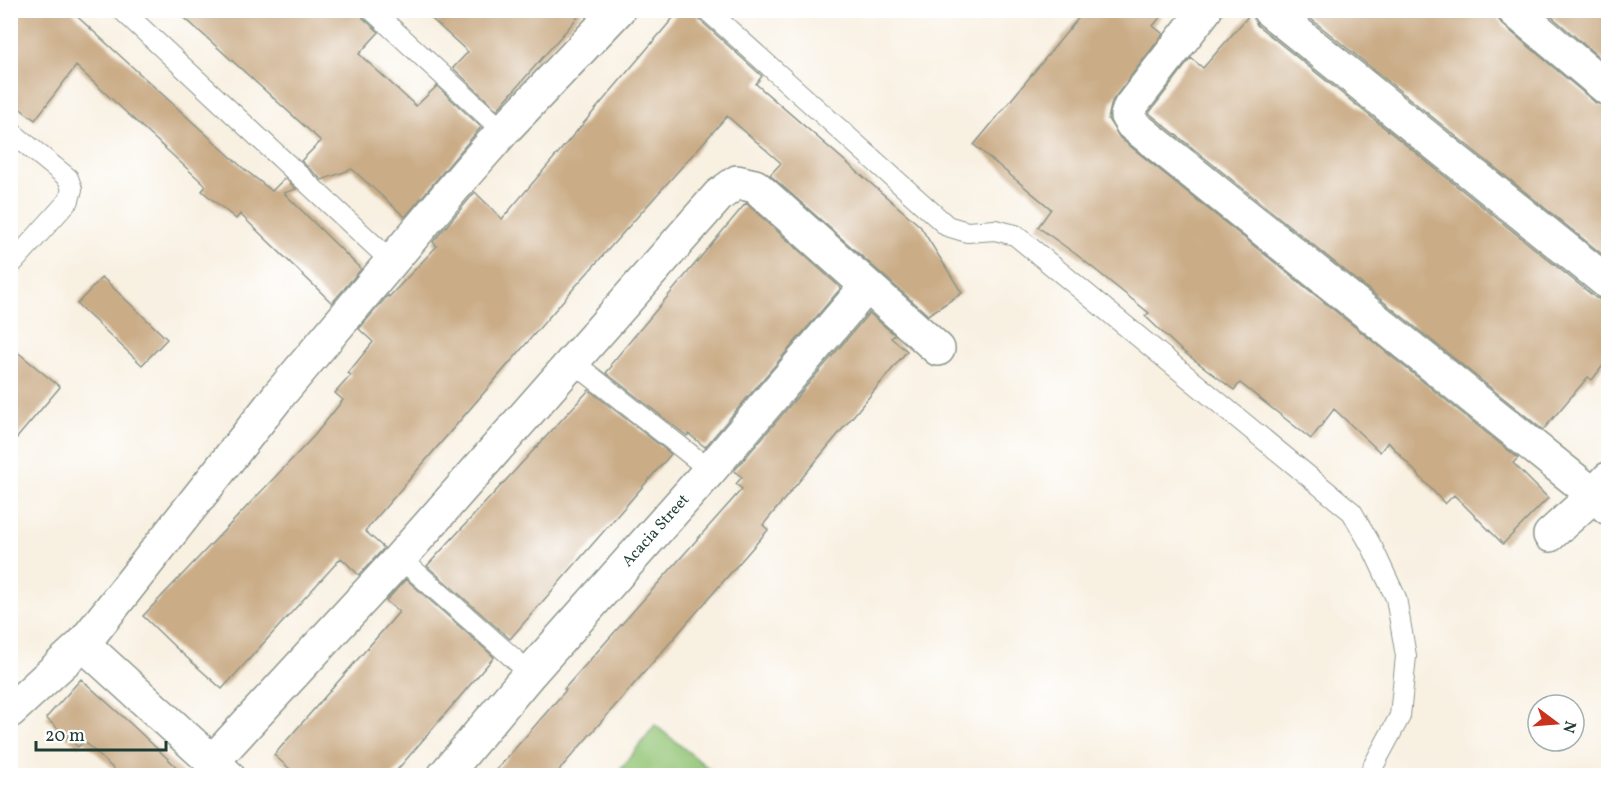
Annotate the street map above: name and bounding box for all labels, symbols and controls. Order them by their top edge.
street label: Acacia Street [617,489,695,572]
north arrow [1526,693,1586,753]
scale bar [36,714,166,752]
text: N [1556,718,1581,736]
text: 20 m [45,724,85,749]

